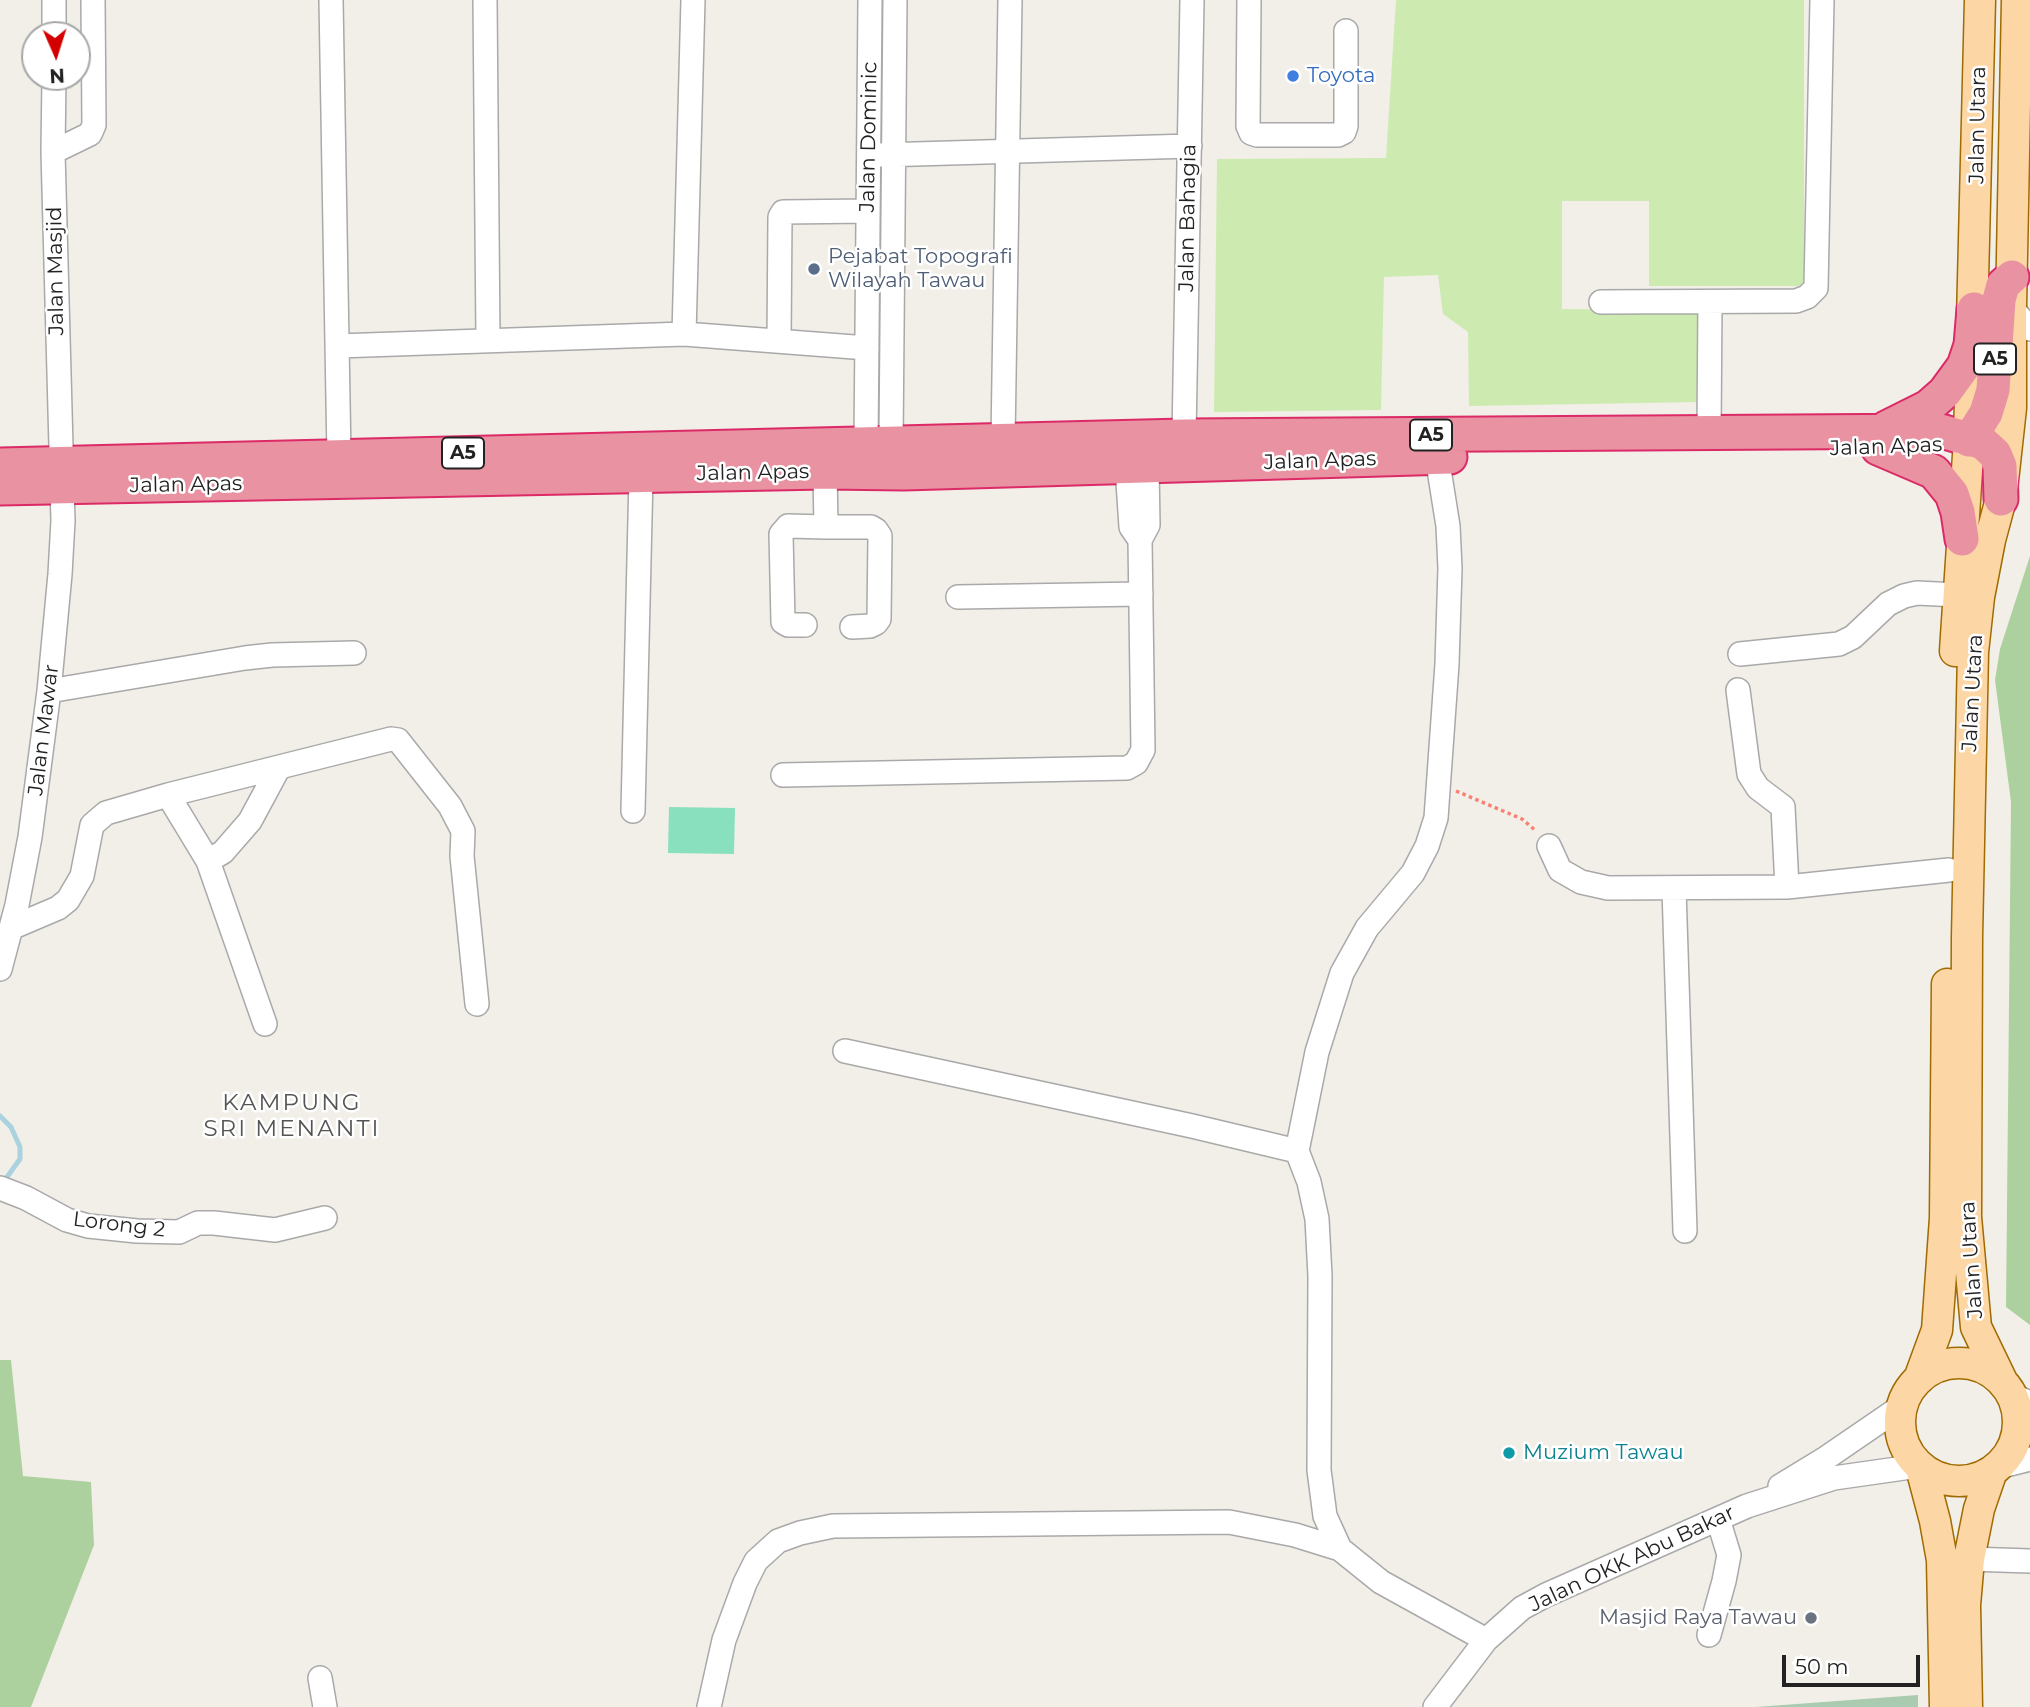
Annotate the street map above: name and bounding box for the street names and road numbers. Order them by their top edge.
street label: Jalan Dominic [855,61,883,213]
street label: Jalan Utara [1964,66,1992,184]
street label: Jalan Bahagia [1174,144,1202,292]
street label: Jalan Masjid [42,206,70,336]
road number: A5 [1974,344,2016,374]
road number: A5 [1410,420,1452,450]
street label: Jalan Apas [1829,432,1943,462]
road number: A5 [442,437,484,468]
street label: Jalan Apas [1263,446,1377,476]
street label: Jalan Apas [697,459,809,487]
street label: Jalan Apas [130,471,242,499]
street label: Jalan Utara [1957,634,1989,752]
street label: Jalan Mawar [23,663,65,797]
street label: Jalan Utara [1955,1200,1989,1320]
street label: Lorong 2 [71,1207,167,1243]
street label: Jalan OKK Abu Bakar [1525,1500,1739,1618]

